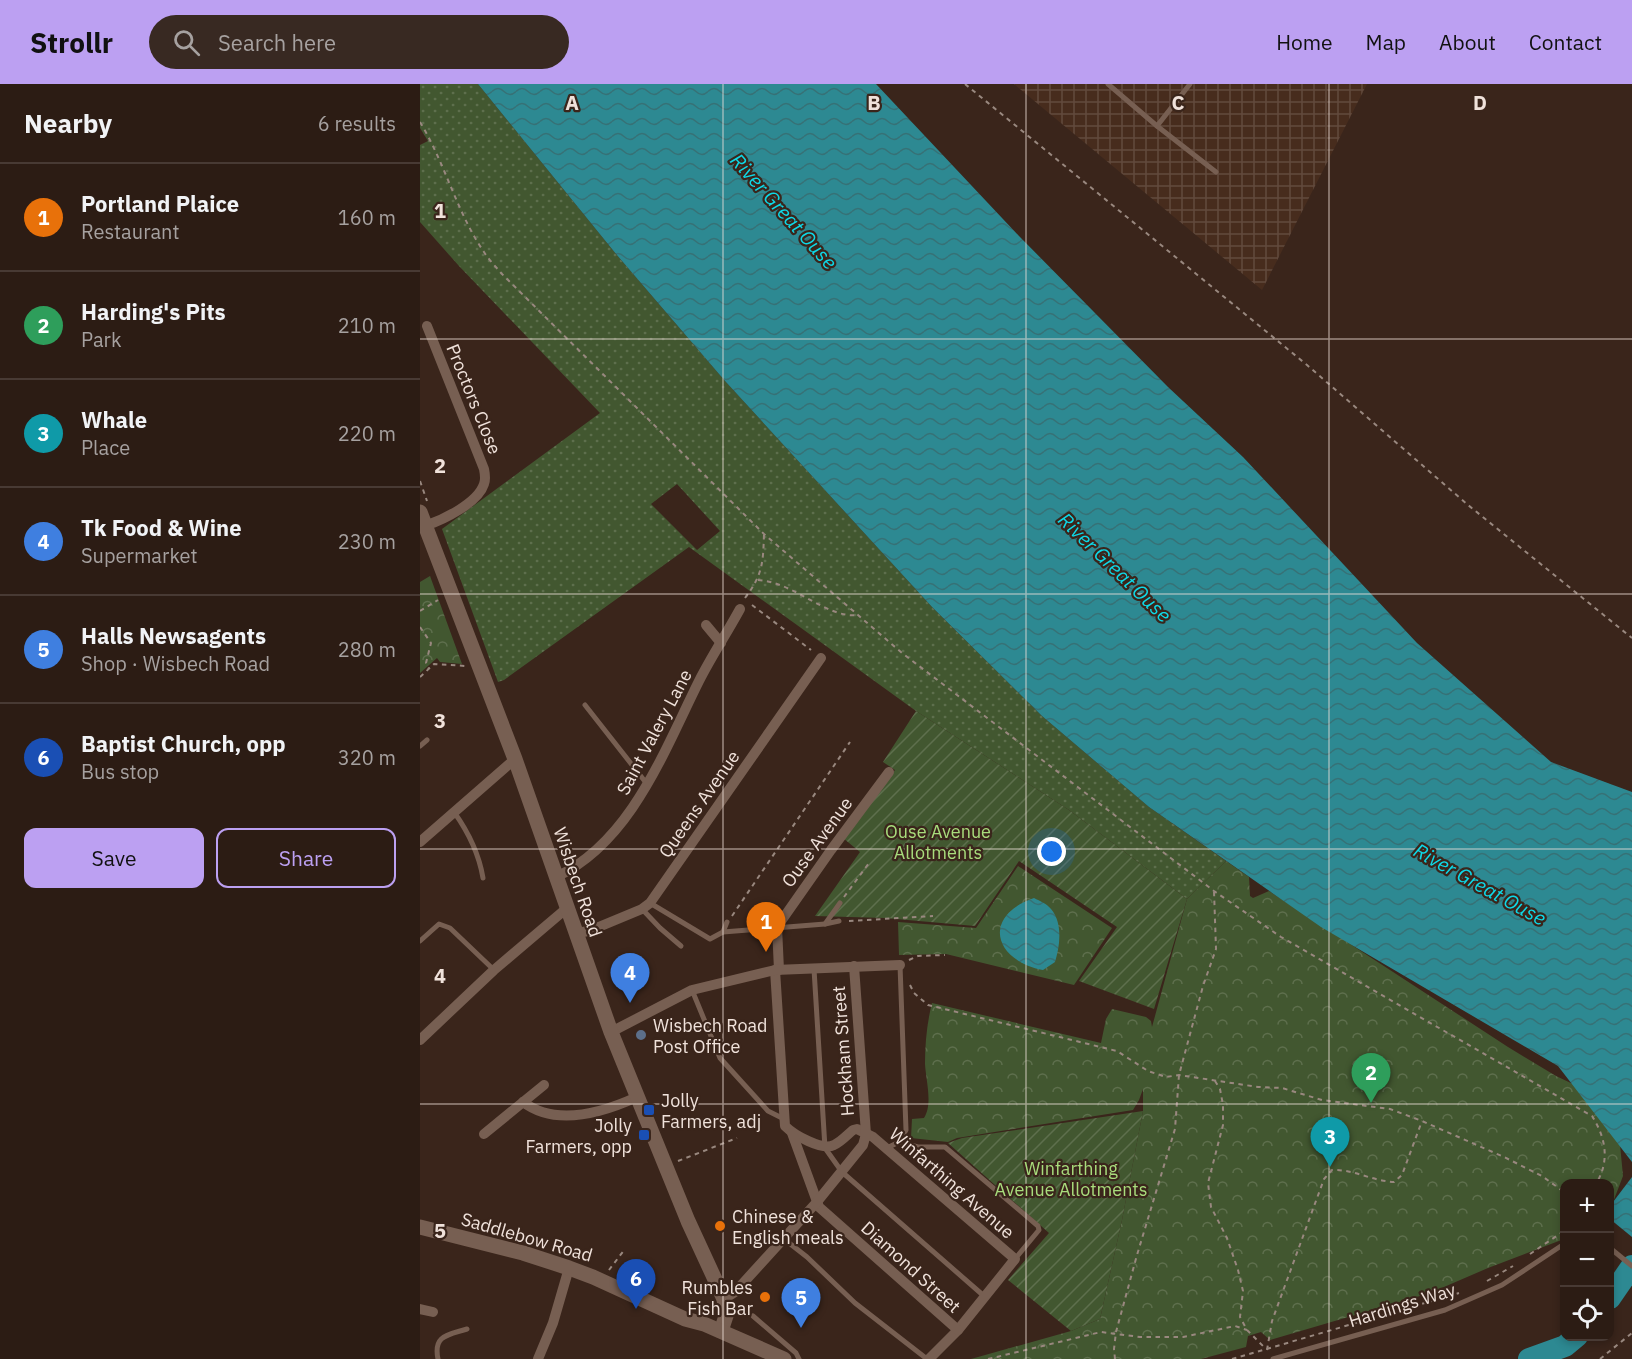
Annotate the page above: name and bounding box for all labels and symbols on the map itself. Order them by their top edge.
text: A [565,89,579,116]
text: B [867,89,881,116]
text: C [1171,89,1185,116]
text: D [1473,89,1487,116]
water label: River Great Ouse [725,147,843,275]
text: 1 [434,197,446,224]
street label: Proctors Close [441,340,507,458]
text: 2 [434,452,446,479]
water label: River Great Ouse [1053,506,1177,628]
street label: Saint Valery Lane [611,665,697,799]
text: 3 [434,707,446,734]
street label: Queens Avenue [653,746,745,862]
street label: Ouse Avenue [777,792,858,892]
park label: Ouse Avenue Allotments [885,820,991,864]
street label: Wisbech Road [548,824,608,940]
water label: River Great Ouse [1409,836,1551,932]
your location [1037,837,1066,866]
pin: 1 [746,902,786,952]
pin: 4 [610,954,650,1003]
text: 4 [434,962,446,989]
street label: Hockham Street [827,985,859,1117]
place label: Wisbech Road Post Office [653,1014,768,1058]
marker: Wisbech Road Post Office [634,1028,648,1042]
pin: 2 [1352,1054,1390,1103]
place label: Jolly Farmers, adj [661,1089,761,1133]
marker: Jolly Farmers, adj [642,1103,656,1117]
place label: Jolly Farmers, opp [525,1114,632,1158]
pin: 3 [1310,1118,1350,1167]
street label: Winfarthing Avenue [885,1122,1019,1244]
marker: Jolly Farmers, opp [637,1128,651,1142]
park label: Winfarthing Avenue Allotments [995,1157,1147,1201]
place label: Chinese & English meals [732,1205,844,1249]
street label: Saddlebow Road [459,1207,595,1267]
street label: Diamond Street [856,1216,966,1318]
text: 5 [434,1217,446,1244]
marker: Chinese & English meals [713,1219,727,1233]
pin: 6 [616,1260,656,1309]
place label: Rumbles Fish Bar [682,1276,753,1320]
pin: 5 [782,1278,820,1328]
street label: Hardings Way [1346,1278,1458,1332]
marker: Rumbles Fish Bar [758,1290,772,1304]

